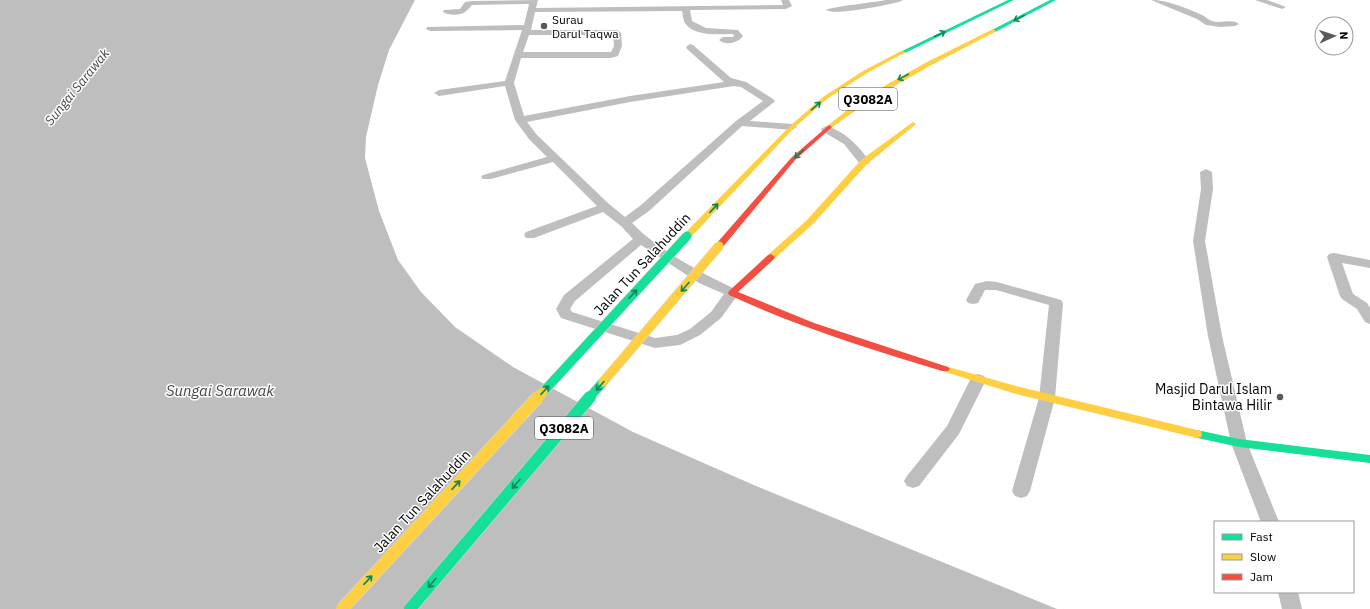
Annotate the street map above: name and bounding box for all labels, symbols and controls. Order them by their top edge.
place label: Surau Darul Taqwa [552,12,619,41]
one-way arrow [1013,15,1025,22]
north arrow [1314,16,1354,56]
marker: Surau Darul Taqwa [539,21,549,31]
one-way arrow [934,30,946,37]
text: N [1337,31,1351,40]
water label: Sungai Sarawak [41,45,113,129]
one-way arrow [897,74,909,81]
road number: Q3082A [839,88,897,110]
one-way arrow [810,102,821,111]
one-way arrow [793,149,804,158]
one-way arrow [709,202,718,213]
street label: Jalan Tun Salahuddin [590,209,694,319]
one-way arrow [680,281,689,292]
one-way arrow [628,289,638,299]
one-way arrow [596,380,605,391]
place label: Masjid Darul Islam Bintawa Hilir [1155,380,1272,414]
water label: Sungai Sarawak [166,381,274,400]
one-way arrow [540,385,550,395]
marker: Masjid Darul Islam Bintawa Hilir [1275,392,1285,402]
road number: Q3082A [535,417,593,439]
street label: Jalan Tun Salahuddin [370,446,474,556]
one-way arrow [512,479,521,489]
one-way arrow [452,480,461,490]
legend [1214,521,1354,593]
text: Fast [1250,529,1273,544]
text: Slow [1250,549,1276,564]
text: Jam [1250,569,1273,584]
one-way arrow [363,576,372,586]
one-way arrow [427,578,436,589]

